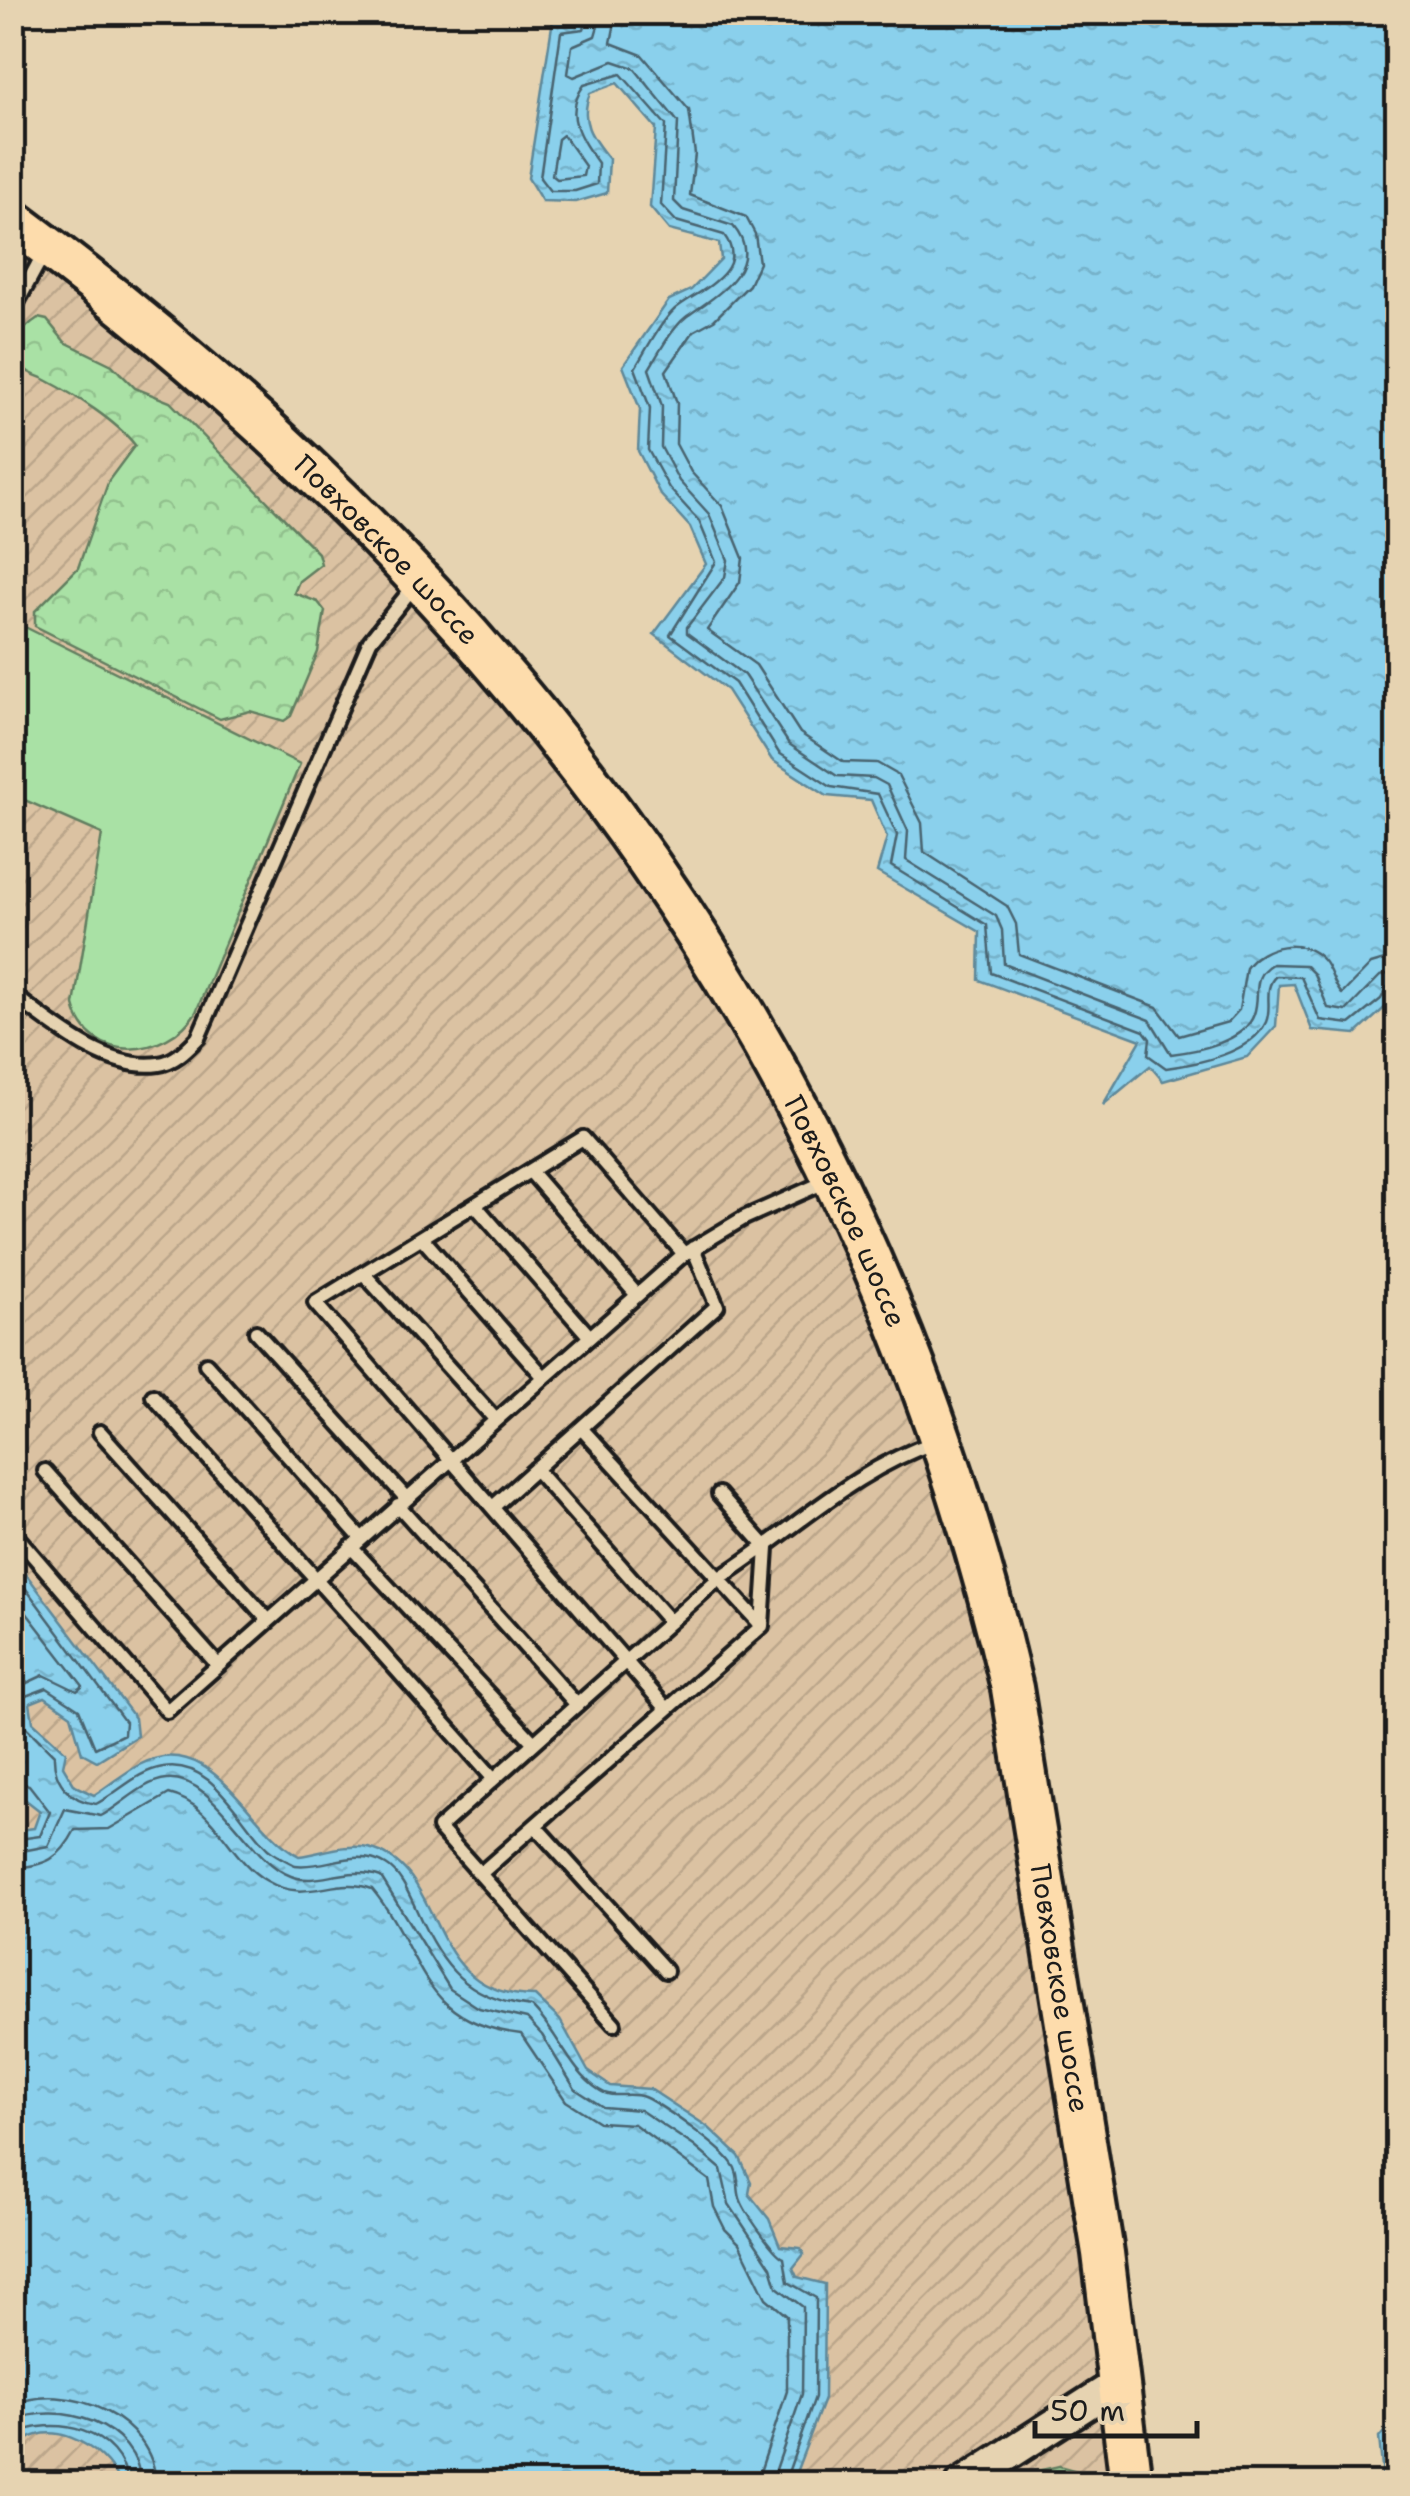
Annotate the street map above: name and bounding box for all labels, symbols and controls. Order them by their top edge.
street label: Повховское шоссе [286,446,488,653]
street label: Повховское шоссе [776,1089,916,1333]
street label: Повховское шоссе [1022,1861,1099,2115]
scale bar [1035,2376,1198,2438]
text: 50 m [1050,2390,1125,2431]

